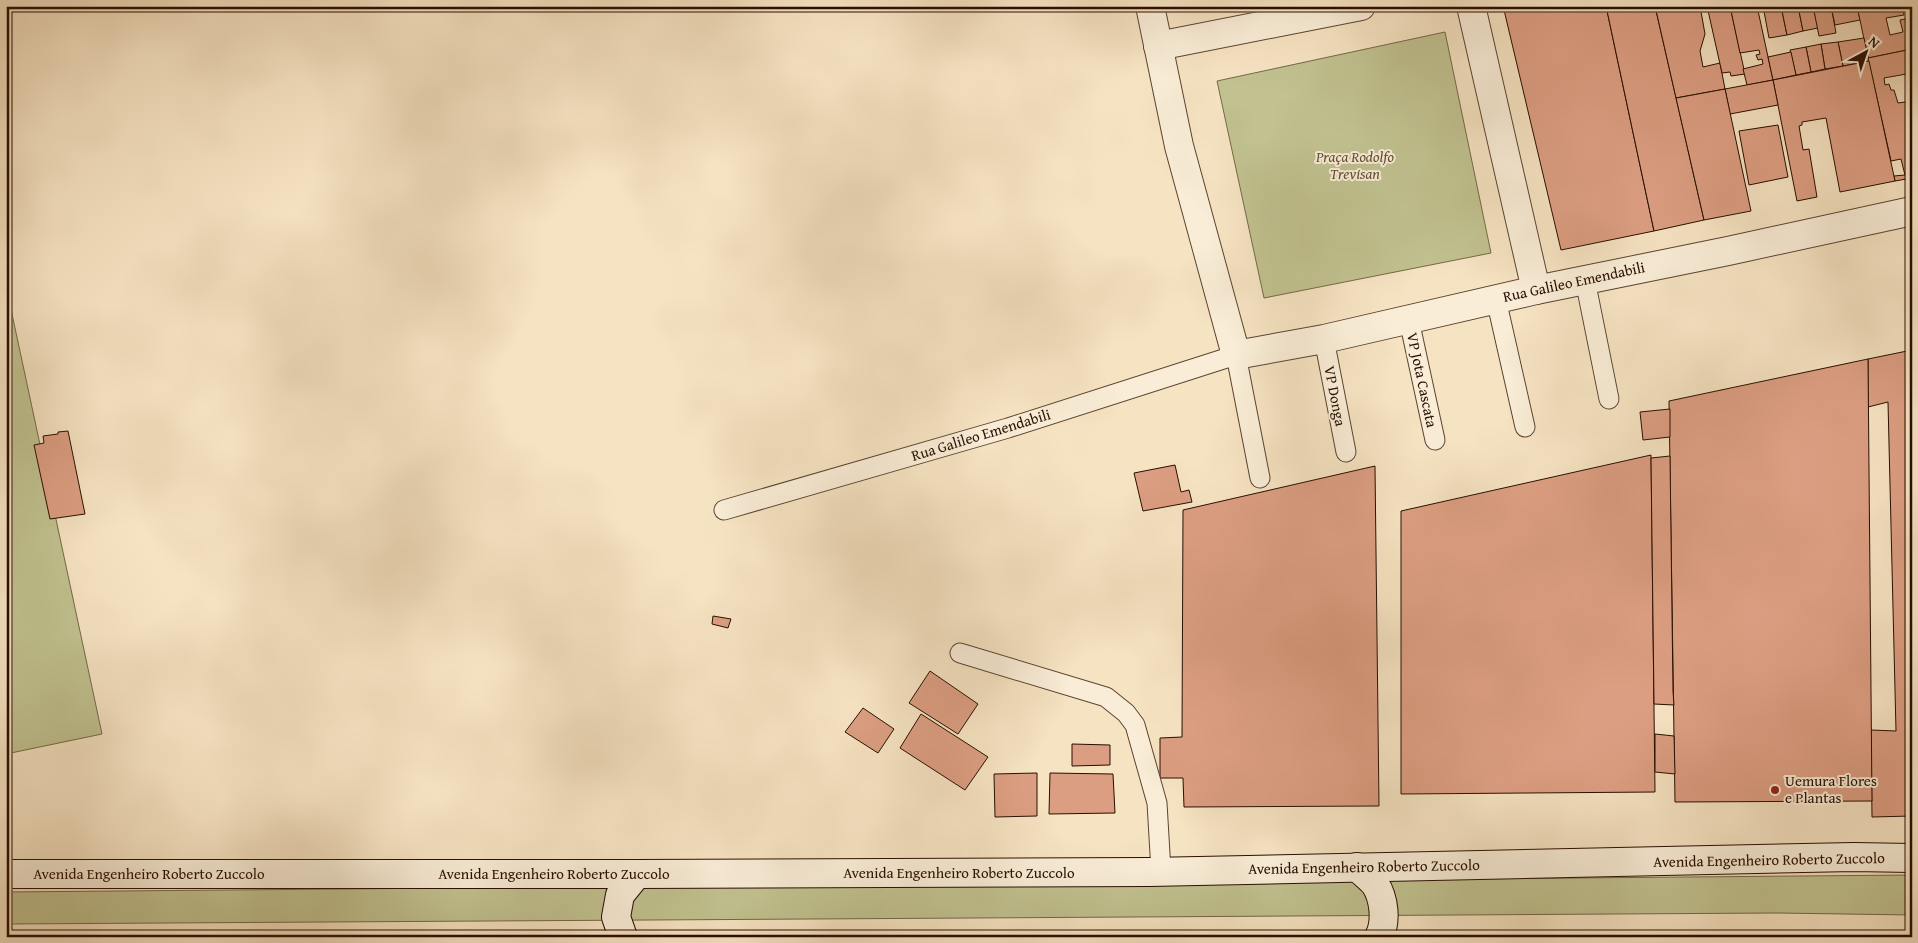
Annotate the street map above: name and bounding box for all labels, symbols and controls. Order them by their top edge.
north arrow [1840,28,1890,78]
text: N [1864,31,1885,53]
park label: Praça Rodolfo Trevisan [1315,146,1395,184]
street label: Rua Galileo Emendabili [1501,256,1647,307]
street label: VP Jota Cascata [1402,330,1443,429]
street label: VP Donga [1319,364,1352,428]
street label: Rua Galileo Emendabili [909,403,1053,466]
place label: Uemura Flores e Plantas [1785,770,1877,808]
marker: Uemura Flores e Plantas [1769,784,1781,796]
street label: Avenida Engenheiro Roberto Zuccolo [1653,847,1885,872]
street label: Avenida Engenheiro Roberto Zuccolo [1248,854,1480,879]
street label: Avenida Engenheiro Roberto Zuccolo [843,862,1075,883]
street label: Avenida Engenheiro Roberto Zuccolo [33,863,265,884]
street label: Avenida Engenheiro Roberto Zuccolo [438,863,670,884]

